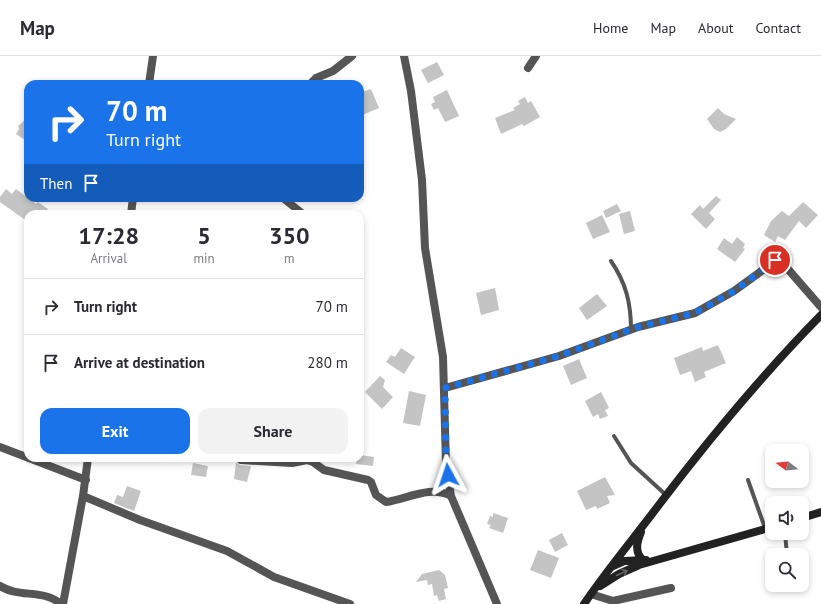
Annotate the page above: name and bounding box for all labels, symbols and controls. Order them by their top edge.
text: Map [20,16,55,40]
text: Home [593,19,628,37]
text: Map [650,19,676,37]
text: About [698,19,734,37]
text: Contact [756,19,801,37]
text: 70 m [106,92,167,129]
icon: right [40,96,92,148]
text: Turn right [106,128,181,151]
icon: arrive [80,172,102,194]
text: Then [40,174,72,193]
text: 17:28 [78,220,139,251]
text: 5 [197,220,211,251]
text: 350 [269,220,310,251]
pin [758,243,792,277]
icon: arrive [764,249,786,271]
text: Arrival [91,250,127,267]
text: min [193,250,215,267]
text: m [284,250,295,267]
icon: right [40,296,62,318]
text: Turn right [74,297,137,316]
text: 70 m [315,297,348,316]
icon: arrive [40,352,62,374]
text: Arrive at destination [74,353,205,372]
text: 280 m [307,353,348,372]
button: Exit [40,408,190,454]
button: Share [198,408,348,454]
north arrow [765,444,809,488]
map controls [765,444,809,592]
position arrow [427,454,469,496]
button: sound [765,496,809,540]
button: search [765,548,809,592]
one-way arrow [615,569,627,576]

